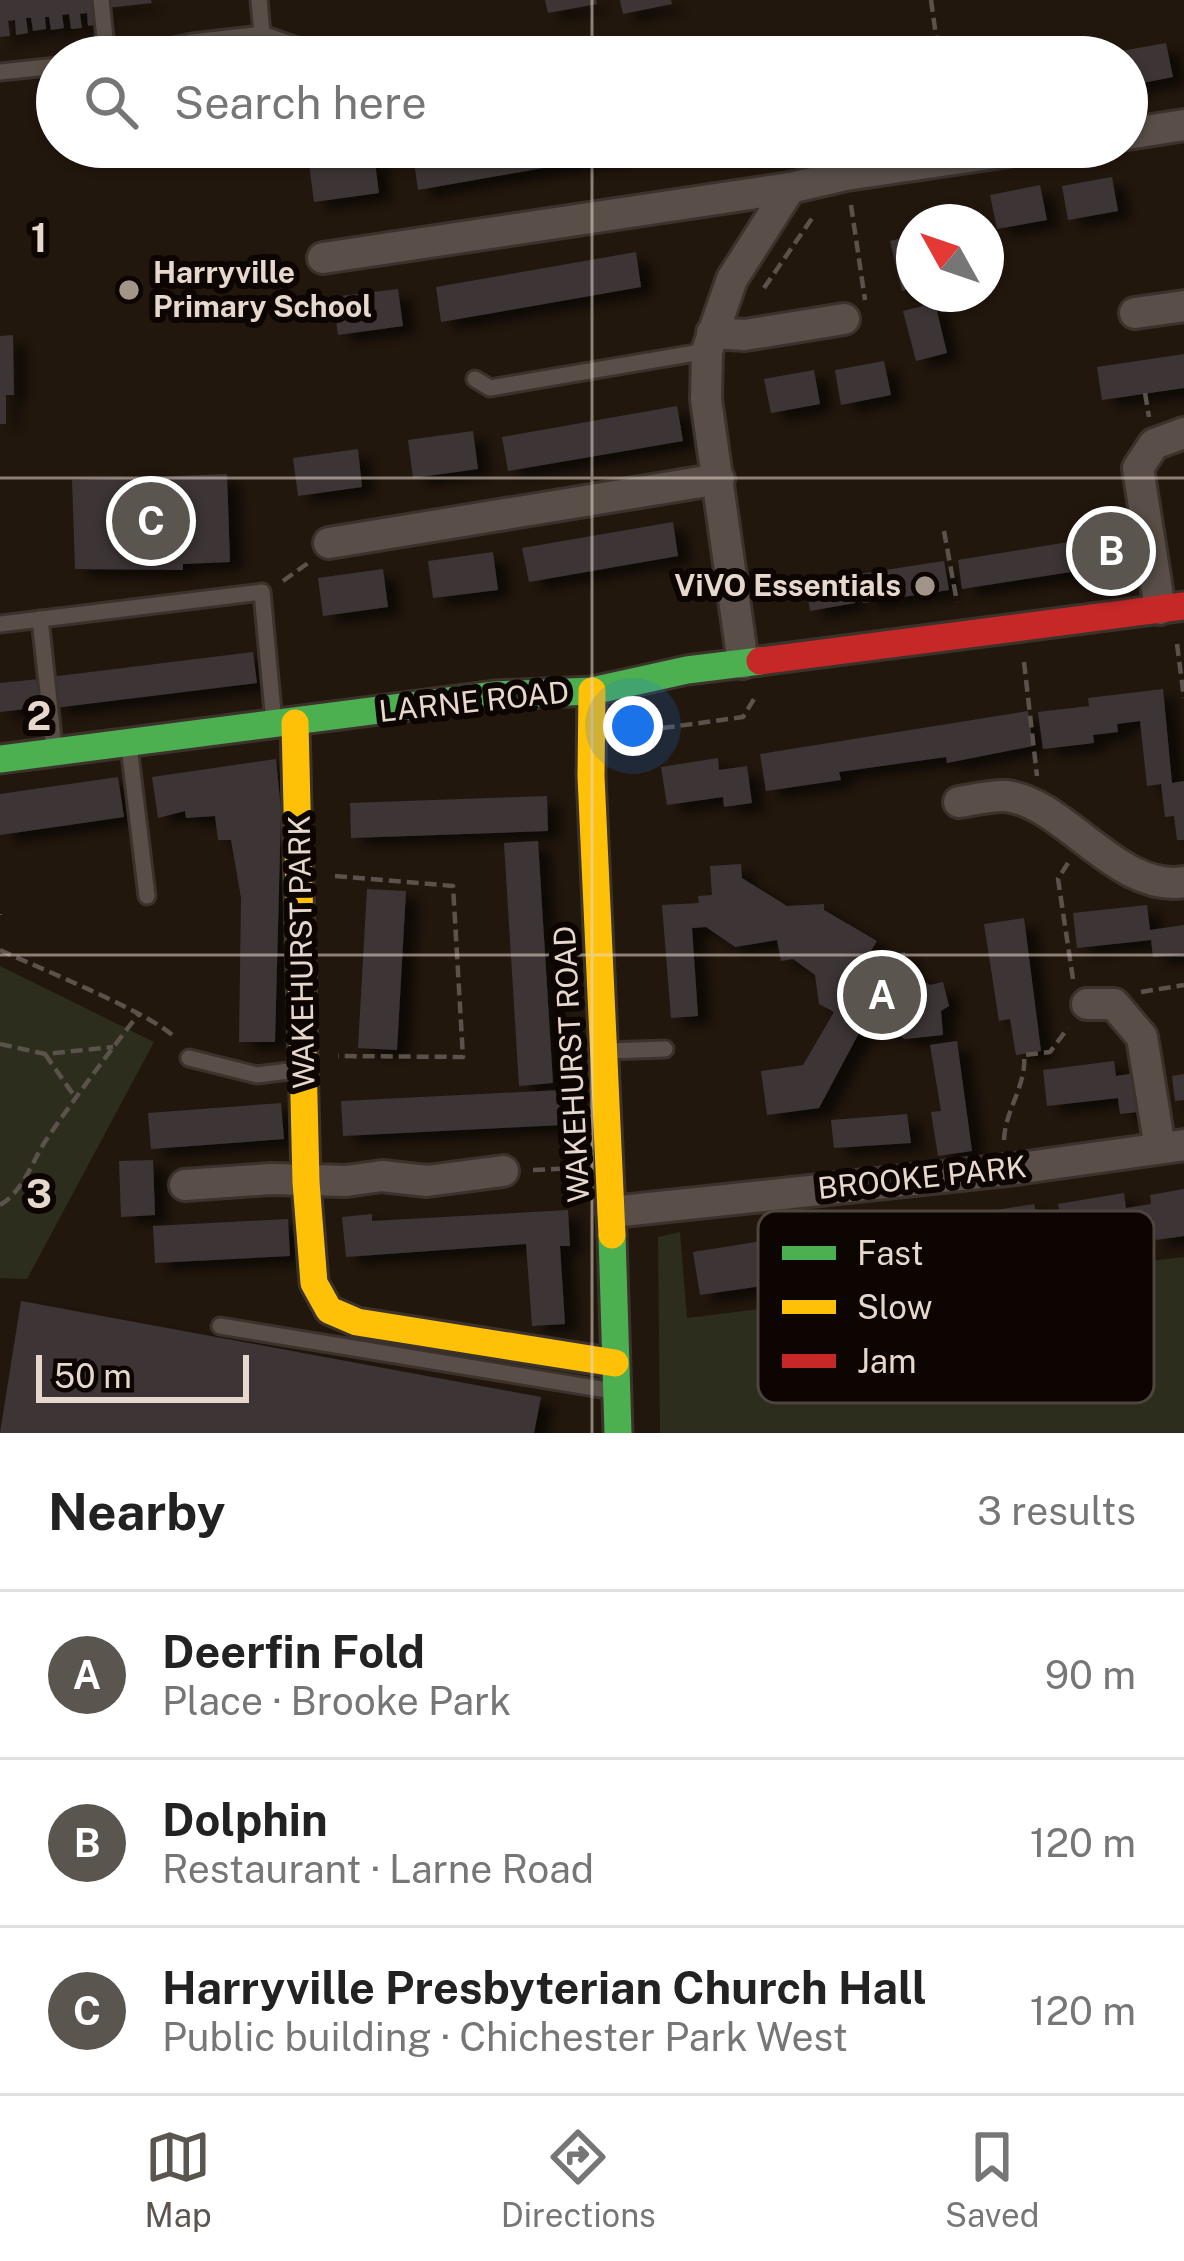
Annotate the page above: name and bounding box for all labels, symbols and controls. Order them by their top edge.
search box [36,36,1148,168]
icon: search [78,69,144,135]
text: Search here [174,76,427,129]
north arrow [896,204,1004,312]
text: 1 [31,215,47,261]
place label: Harryville Primary School [153,254,372,324]
marker: Harryville Primary School [116,277,142,303]
pin: C [112,476,190,566]
pin: B [1072,506,1150,596]
place label: ViVO Essentials [674,567,901,603]
marker: ViVO Essentials [912,573,938,599]
street label: LARNE ROAD [377,673,571,729]
text: 2 [27,693,51,739]
your location [603,696,663,756]
street label: WAKEHURST PARK [281,815,321,1089]
street label: WAKEHURST ROAD [546,925,596,1203]
pin: A [843,950,921,1040]
street label: BROOKE PARK [816,1148,1028,1206]
text: 3 [26,1171,52,1217]
legend [758,1211,1154,1403]
text: Fast [857,1234,924,1272]
text: Slow [857,1288,932,1326]
text: Jam [857,1342,917,1380]
scale bar [36,1349,249,1402]
text: 50 m [54,1357,132,1395]
text: Nearby [48,1482,225,1541]
text: 3 results [977,1488,1136,1534]
text: Deerfin Fold [162,1625,425,1678]
text: A [73,1652,101,1698]
text: 90 m [1045,1652,1136,1698]
text: Place · Brooke Park [162,1678,511,1724]
text: Dolphin [162,1793,328,1846]
text: B [74,1820,100,1866]
text: 120 m [1030,1820,1136,1866]
text: Restaurant · Larne Road [162,1846,594,1892]
text: Harryville Presbyterian Church Hall [162,1961,927,2014]
text: C [73,1988,101,2034]
text: 120 m [1030,1988,1136,2034]
text: Public building · Chichester Park West [162,2014,848,2060]
tab: Map [145,2124,212,2234]
tab: Directions [501,2124,656,2234]
tab: Saved [945,2124,1039,2234]

